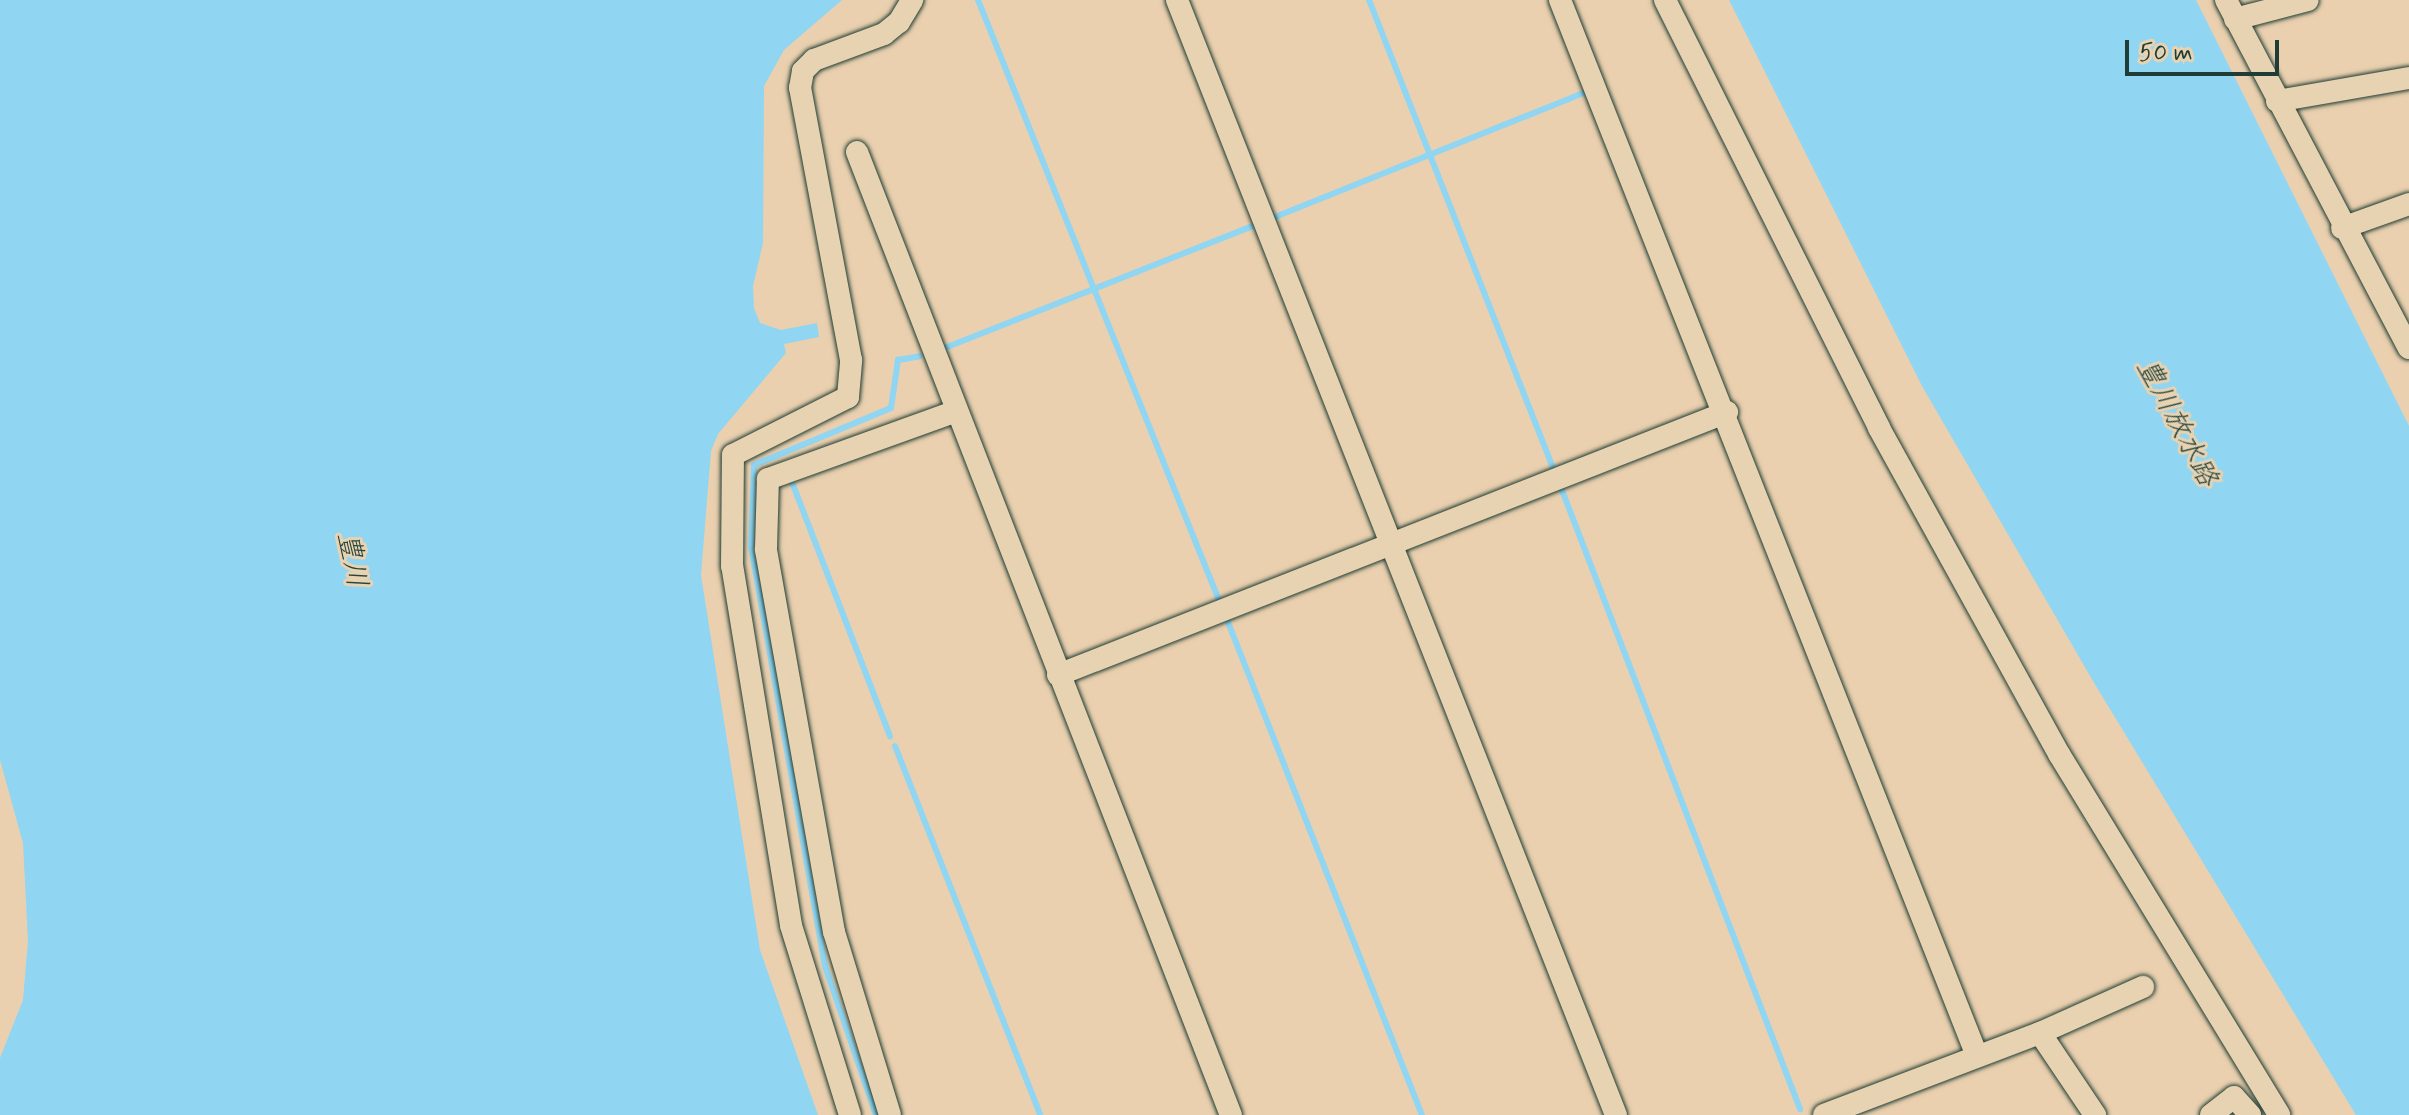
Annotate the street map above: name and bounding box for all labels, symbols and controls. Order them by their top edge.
scale bar [2129,24,2283,74]
text: 50 m [2139,38,2193,69]
water label: 豊川放水路 [2128,353,2224,493]
water label: 豊川 [329,529,373,591]

